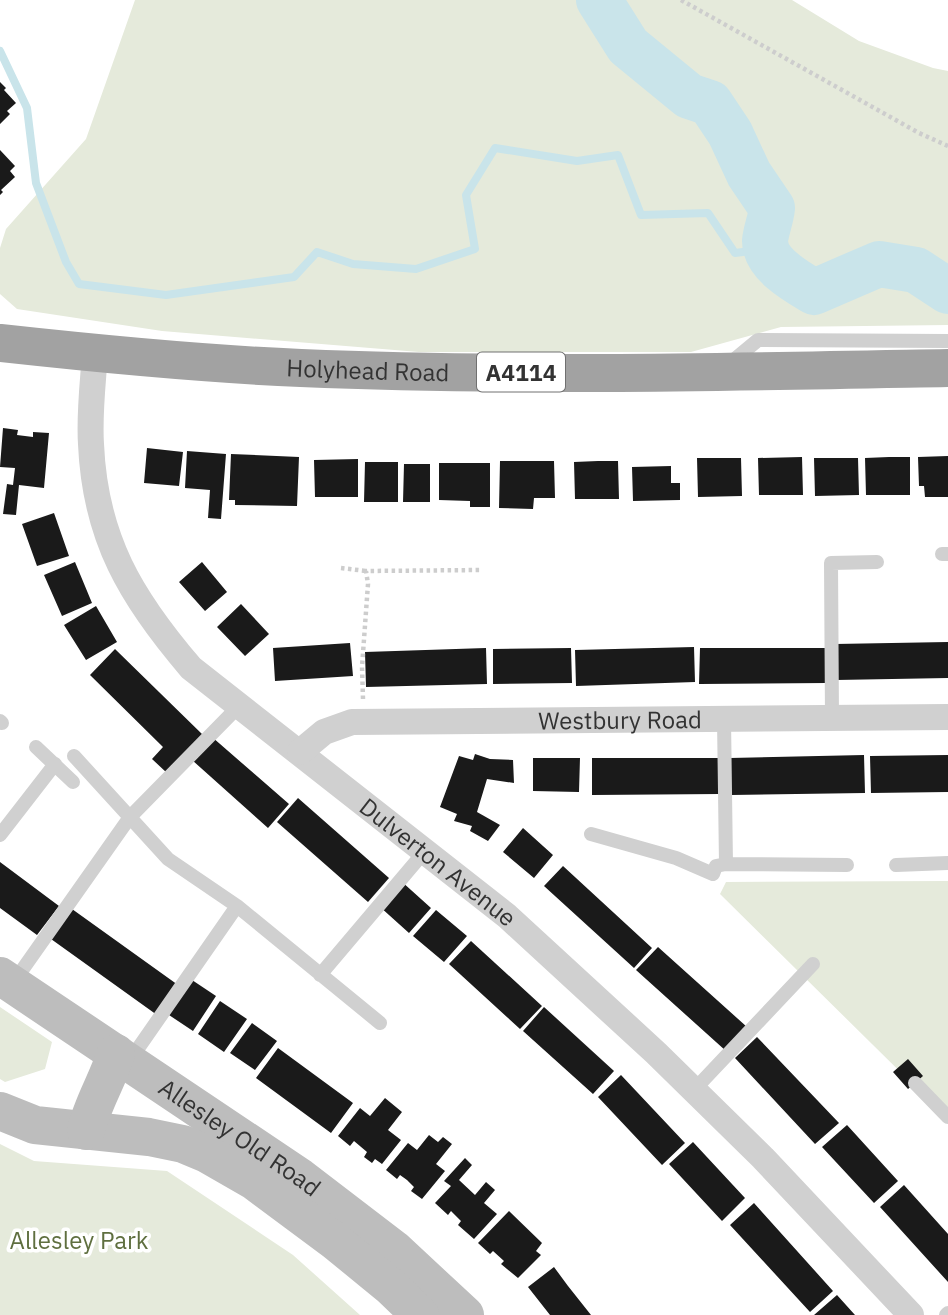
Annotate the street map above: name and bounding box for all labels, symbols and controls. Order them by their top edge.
street label: Holyhead Road [286,351,450,388]
road number: A4114 [477,352,565,392]
street label: Westbury Road [538,703,702,736]
street label: Dulverton Avenue [353,790,524,933]
street label: Allesley Old Road [153,1071,327,1203]
park label: Allesley Park [10,1224,149,1256]

